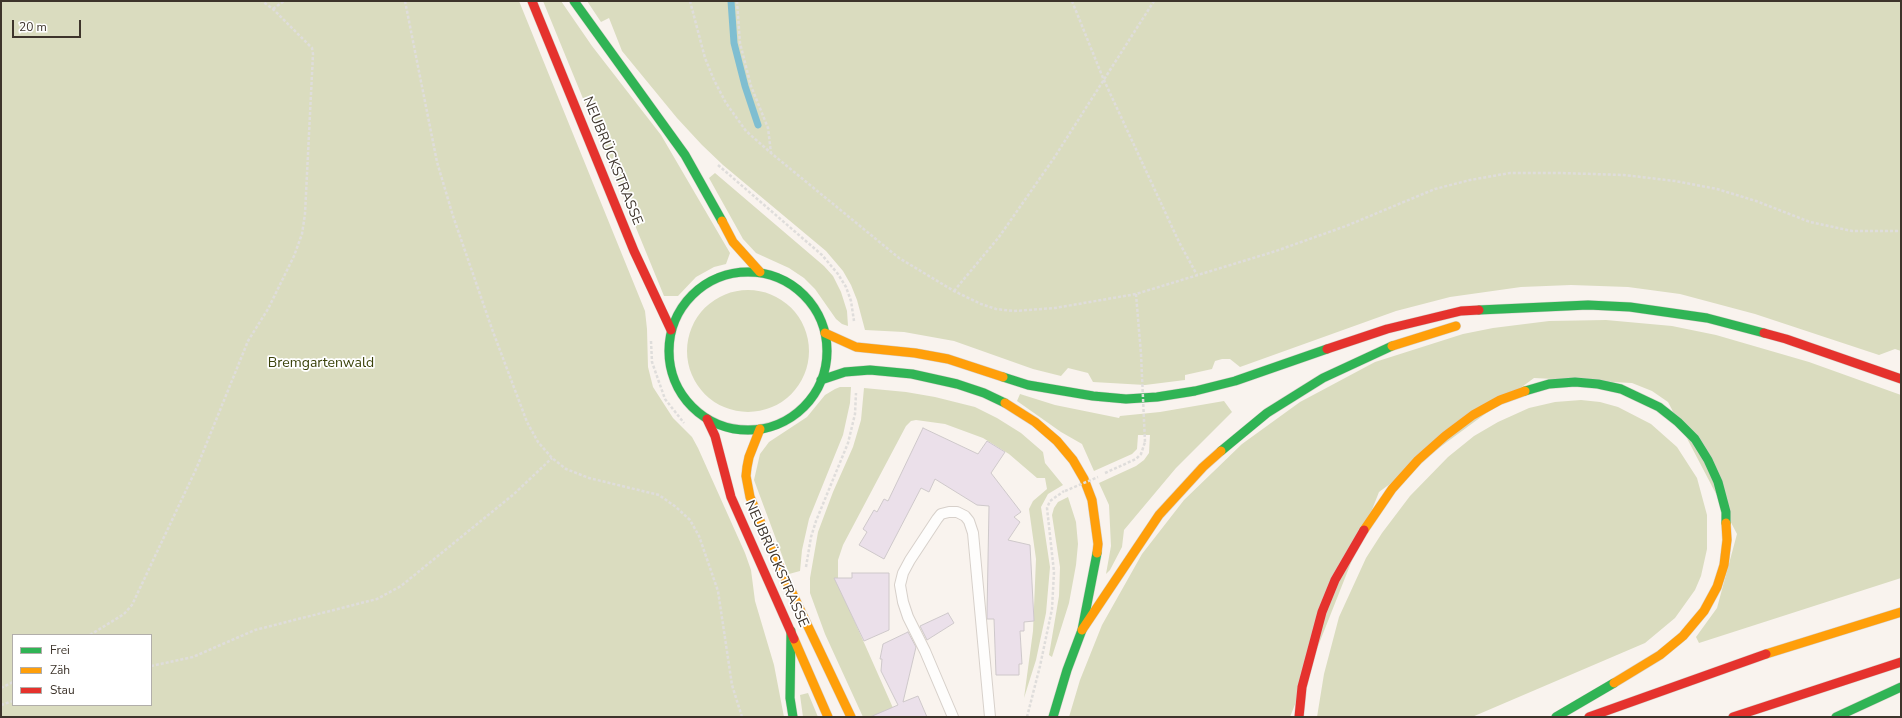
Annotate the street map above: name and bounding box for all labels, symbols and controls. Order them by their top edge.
scale bar [14,12,83,38]
text: 20 m [19,19,47,35]
street label: NEUBRÜCKSTRASSE [579,94,645,228]
park label: Bremgartenwald [268,356,374,372]
street label: NEUBRÜCKSTRASSE [740,498,812,630]
legend [12,634,152,706]
text: Frei [50,642,70,658]
text: Zäh [50,662,70,678]
text: Stau [50,682,75,698]

